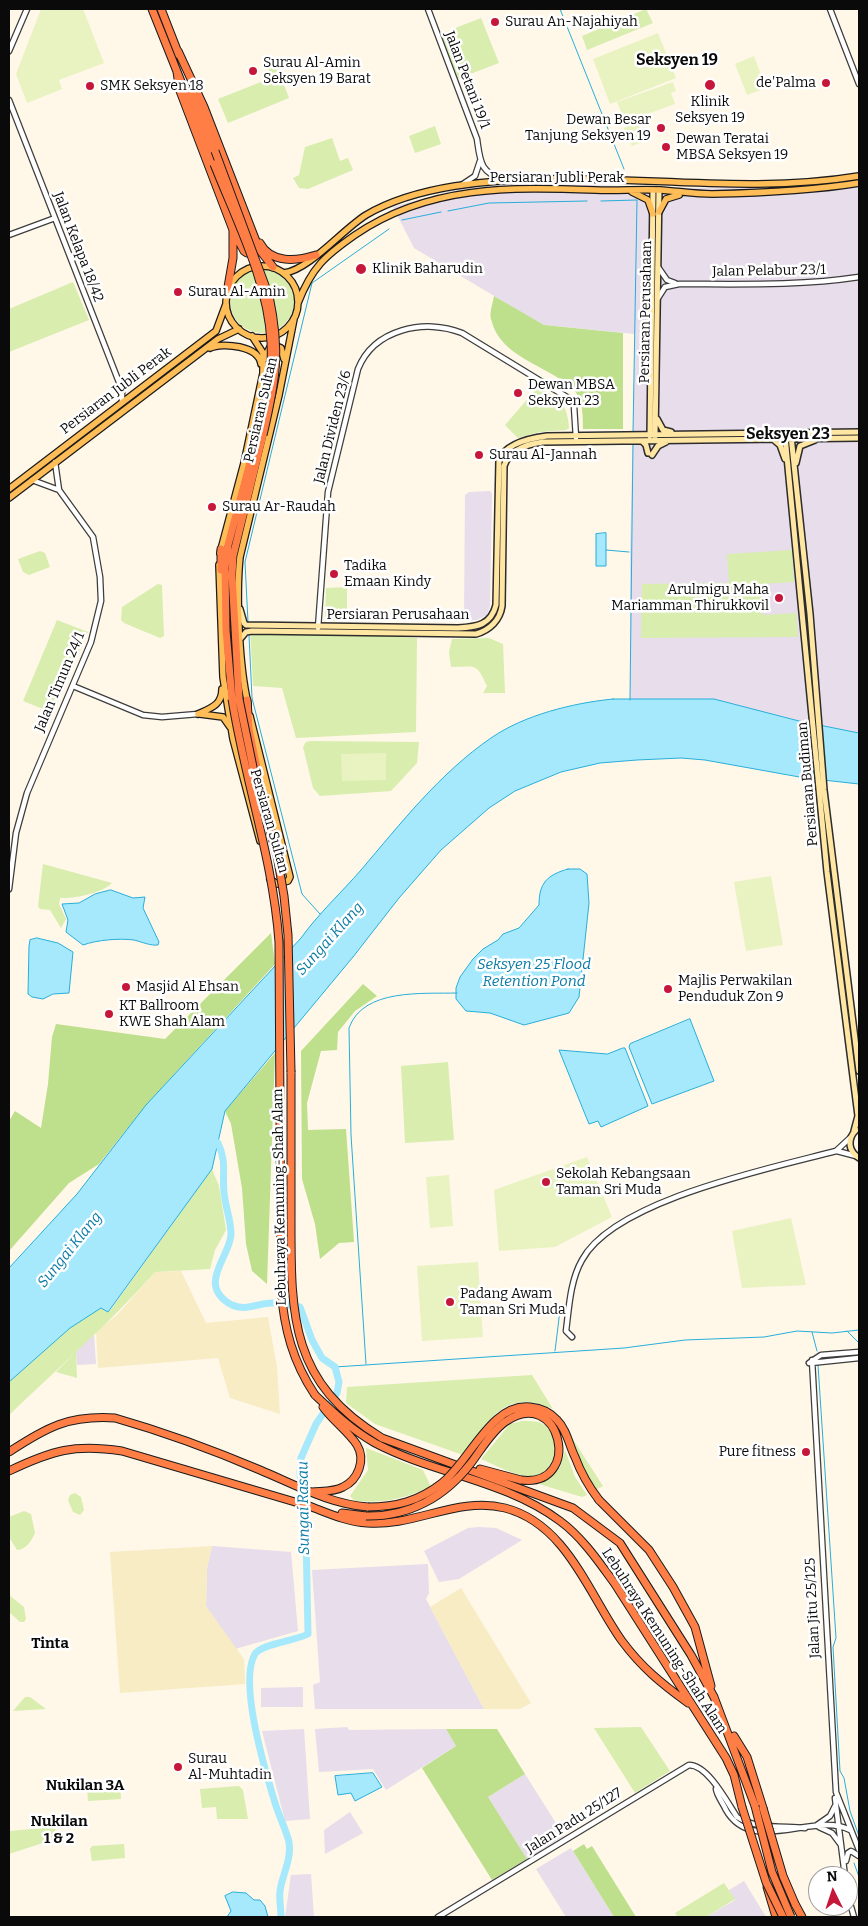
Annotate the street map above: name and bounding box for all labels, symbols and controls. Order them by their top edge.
place label: Surau An-Najahiyah [505,14,638,30]
marker: Surau An-Najahiyah [489,16,501,28]
street label: Jalan Petani 19/1 [441,29,493,131]
district label: Seksyen 19 [636,51,718,71]
place label: Surau Al-Amin Seksyen 19 Barat [263,55,371,88]
marker: Surau Al-Amin Seksyen 19 Barat [247,65,259,77]
place label: de'Palma [756,75,816,91]
marker: de'Palma [820,77,832,89]
place label: SMK Seksyen 18 [100,78,204,94]
marker: Klinik Seksyen 19 [703,78,717,92]
marker: SMK Seksyen 18 [84,80,96,92]
place label: Klinik Seksyen 19 [675,94,745,126]
place label: Dewan Besar Tanjung Seksyen 19 [525,112,651,144]
marker: Dewan Besar Tanjung Seksyen 19 [655,122,667,134]
place label: Dewan Teratai MBSA Seksyen 19 [676,131,788,164]
marker: Dewan Teratai MBSA Seksyen 19 [660,141,672,153]
street label: Persiaran Jubli Perak [490,170,624,186]
street label: Jalan Kelapa 18/42 [49,189,107,305]
street label: Persiaran Perusahaan [636,240,656,384]
place label: Klinik Baharudin [372,261,483,277]
marker: Klinik Baharudin [354,262,368,276]
street label: Jalan Pelabur 23/1 [712,262,826,280]
place label: Surau Al-Amin [188,284,286,300]
marker: Surau Al-Amin [172,286,184,298]
street label: Persiaran Jubli Perak [57,344,175,438]
street label: Persiaran Sultan [241,356,281,464]
street label: Jalan Dividen 23/6 [311,369,355,485]
place label: Dewan MBSA Seksyen 23 [528,377,615,410]
marker: Dewan MBSA Seksyen 23 [512,387,524,399]
district label: Seksyen 23 [746,425,830,445]
place label: Surau Al-Jannah [489,447,597,463]
marker: Surau Al-Jannah [473,449,485,461]
place label: Surau Ar-Raudah [222,499,336,515]
marker: Surau Ar-Raudah [206,501,218,513]
place label: Tadika Emaan Kindy [344,558,431,590]
marker: Tadika Emaan Kindy [328,568,340,580]
place label: Arulmigu Maha Mariamman Thirukkovil [611,582,769,614]
marker: Arulmigu Maha Mariamman Thirukkovil [773,592,785,604]
street label: Persiaran Perusahaan [327,607,469,623]
street label: Jalan Timun 24/1 [31,630,89,734]
street label: Persiaran Budiman [794,721,822,847]
street label: Persiaran Sultan [246,767,292,875]
water label: Sungai Klang [293,899,367,979]
water label: Seksyen 25 Flood Retention Pond [477,956,591,991]
place label: Majlis Perwakilan Penduduk Zon 9 [678,973,792,1006]
place label: Masjid Al Ehsan [136,979,239,995]
marker: Masjid Al Ehsan [120,981,132,993]
marker: Majlis Perwakilan Penduduk Zon 9 [662,983,674,995]
place label: KT Ballroom KWE Shah Alam [119,998,225,1030]
marker: KT Ballroom KWE Shah Alam [103,1008,115,1020]
street label: Lebuhraya Kemuning-Shah Alam [270,1088,290,1306]
place label: Sekolah Kebangsaan Taman Sri Muda [556,1166,691,1198]
marker: Sekolah Kebangsaan Taman Sri Muda [540,1176,552,1188]
water label: Sungai Klang [34,1209,106,1291]
place label: Padang Awam Taman Sri Muda [460,1286,566,1318]
marker: Padang Awam Taman Sri Muda [444,1296,456,1308]
place label: Pure fitness [719,1444,796,1460]
marker: Pure fitness [800,1446,812,1458]
water label: Sungai Rasau [294,1461,314,1555]
street label: Lebuhraya Kemuning-Shah Alam [598,1545,730,1737]
street label: Jalan Jitu 25/125 [802,1557,824,1659]
district label: Tinta [31,1635,69,1653]
place label: Surau Al-Muhtadin [188,1751,272,1784]
marker: Surau Al-Muhtadin [172,1761,184,1773]
district label: Nukilan 3A [46,1777,124,1795]
street label: Jalan Padu 25/127 [523,1785,625,1857]
district label: Nukilan 1 & 2 [30,1813,88,1848]
north arrow [808,1866,858,1916]
text: N [826,1868,838,1885]

